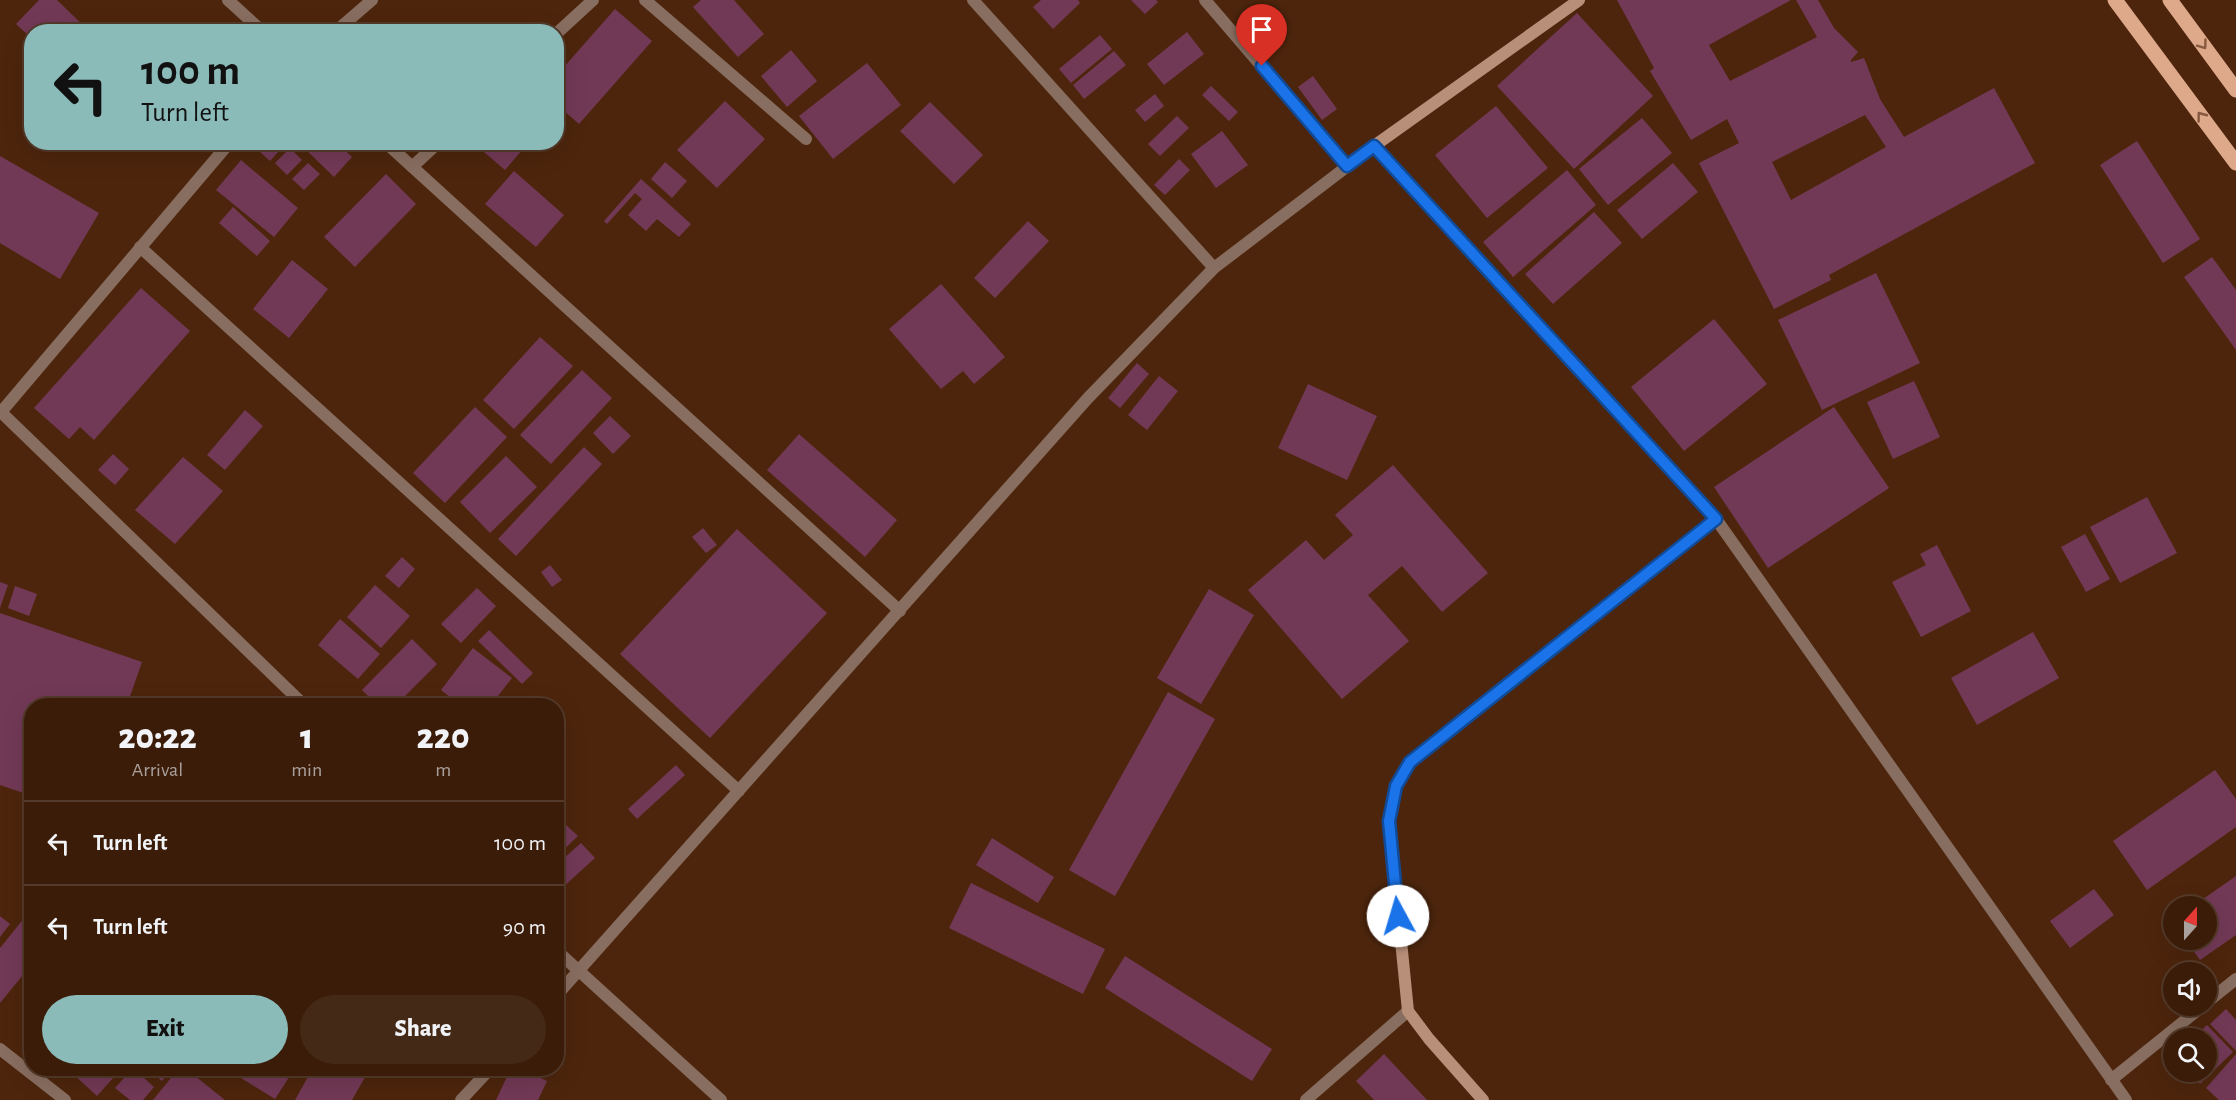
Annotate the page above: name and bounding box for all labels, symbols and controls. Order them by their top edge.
pin [1236,4,1287,66]
icon: arrive [1245,13,1278,46]
one-way arrow [2196,38,2207,49]
icon: left [42,48,120,126]
text: 100 m [141,50,240,92]
text: Turn left [141,99,229,126]
one-way arrow [2197,111,2208,122]
text: 20:22 [118,719,197,755]
text: 1 [300,719,313,755]
text: 220 [417,719,470,755]
text: Arrival [132,760,183,780]
text: min [291,760,322,780]
text: m [435,760,451,780]
icon: left [42,827,75,860]
text: Turn left [93,832,167,854]
text: 100 m [494,832,546,854]
position arrow [1366,884,1430,948]
north arrow [2163,896,2217,950]
map controls [2163,896,2217,1082]
icon: left [42,911,75,944]
text: Turn left [93,916,167,938]
text: 90 m [503,916,546,938]
button: sound [2163,962,2217,1016]
button: Exit [42,995,288,1064]
button: Share [300,995,546,1064]
button: search [2163,1028,2217,1082]

